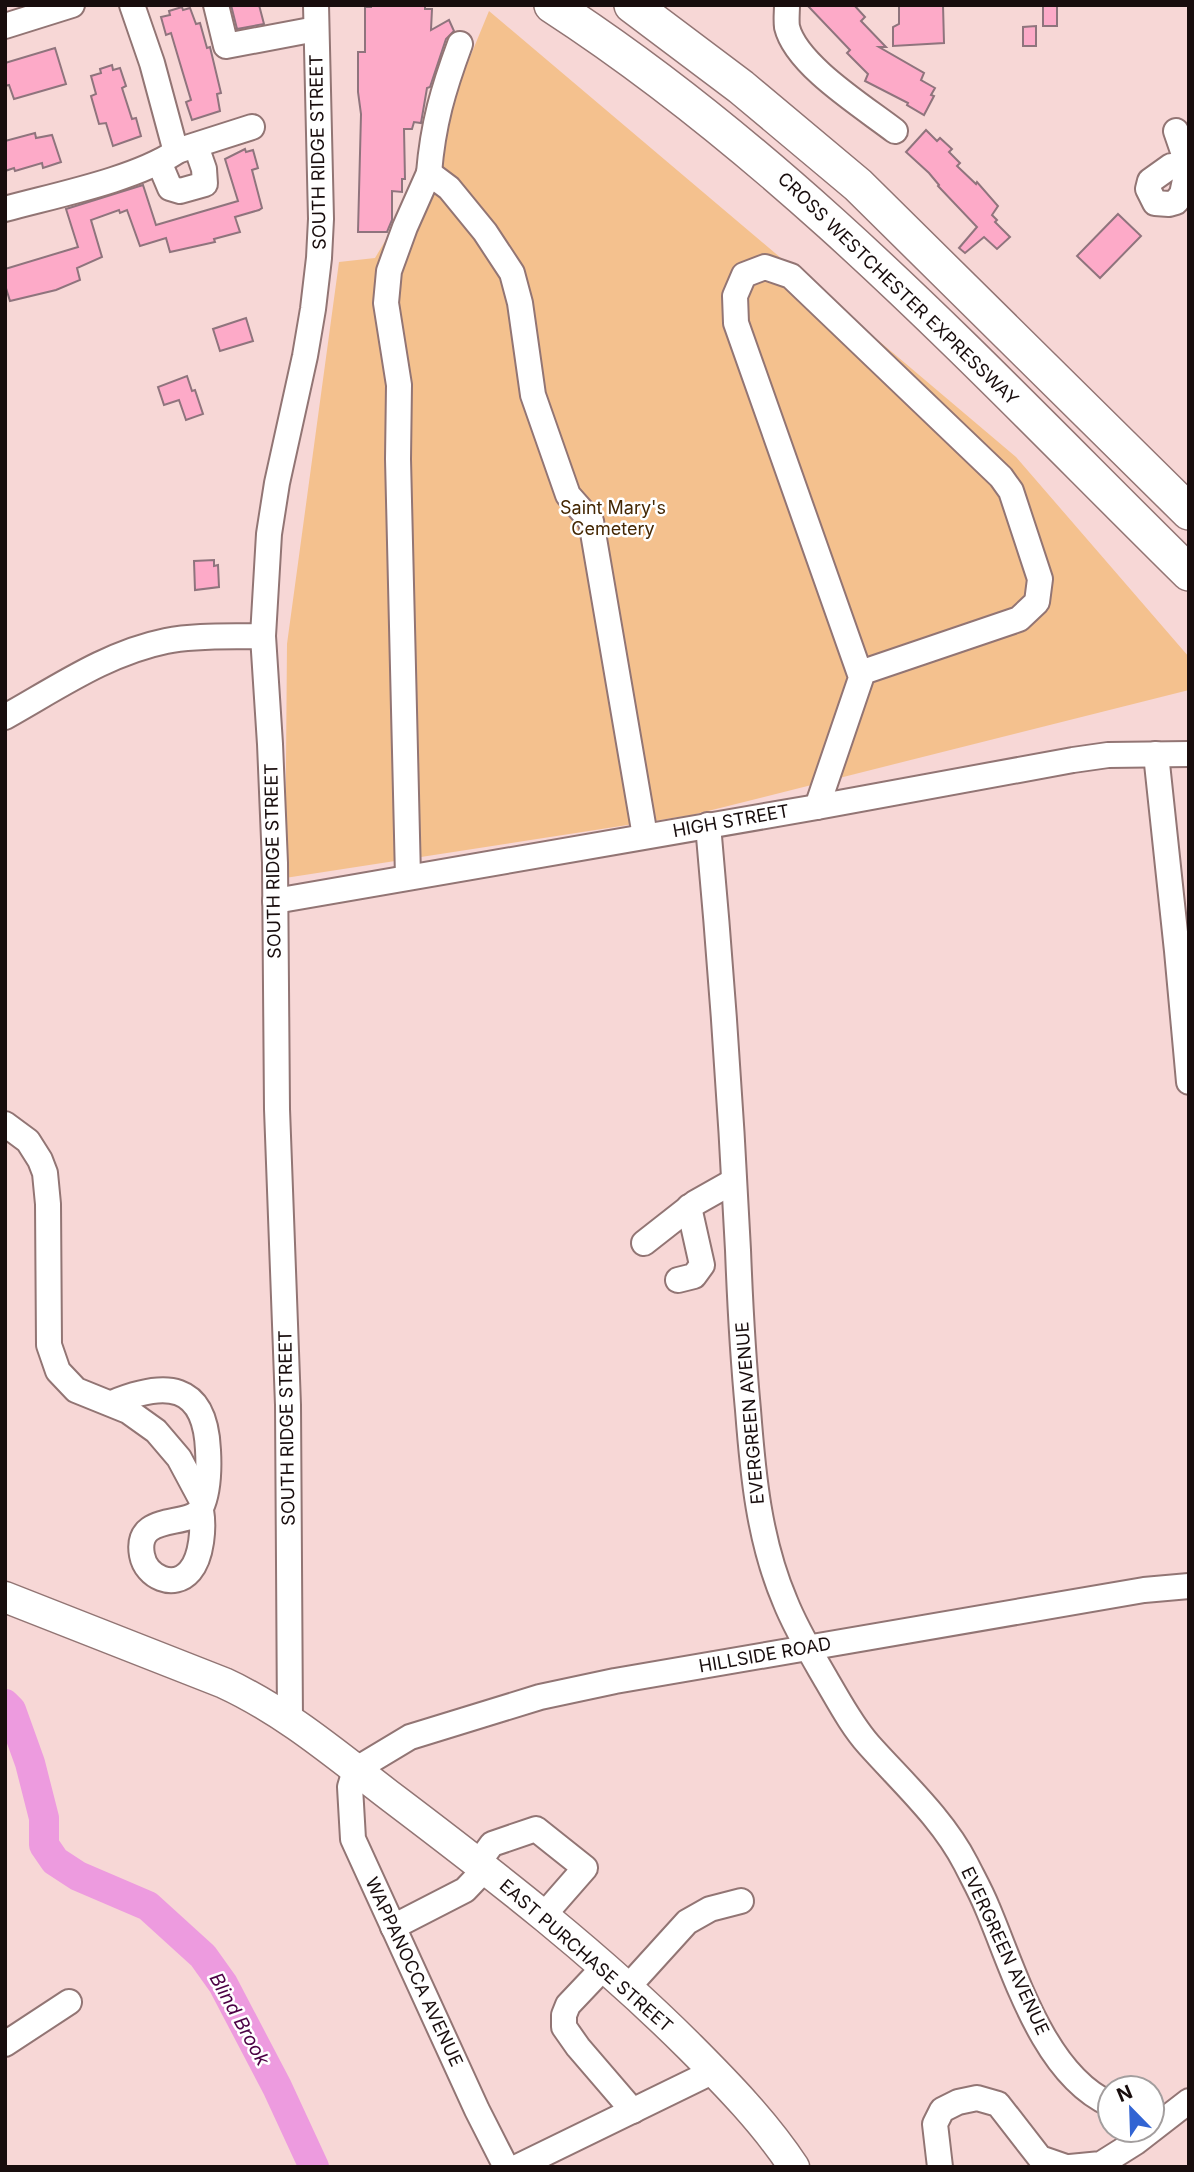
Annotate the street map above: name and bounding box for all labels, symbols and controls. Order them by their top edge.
street label: SOUTH RIDGE STREET [305,54,330,250]
street label: CROSS WESTCHESTER EXPRESSWAY [774,168,1023,409]
park label: Saint Mary's Cemetery [560,497,666,539]
street label: SOUTH RIDGE STREET [260,763,285,959]
street label: HIGH STREET [671,800,791,841]
street label: EVERGREEN AVENUE [731,1321,768,1505]
street label: SOUTH RIDGE STREET [274,1330,299,1526]
street label: HILLSIDE ROAD [697,1633,833,1676]
street label: EVERGREEN AVENUE [957,1863,1054,2038]
street label: WAPPANOCCA AVENUE [361,1874,468,2070]
street label: EAST PURCHASE STREET [496,1875,677,2036]
water label: Blind Brook [205,1969,275,2070]
north arrow [1096,2074,1166,2144]
text: N [1113,2080,1136,2107]

